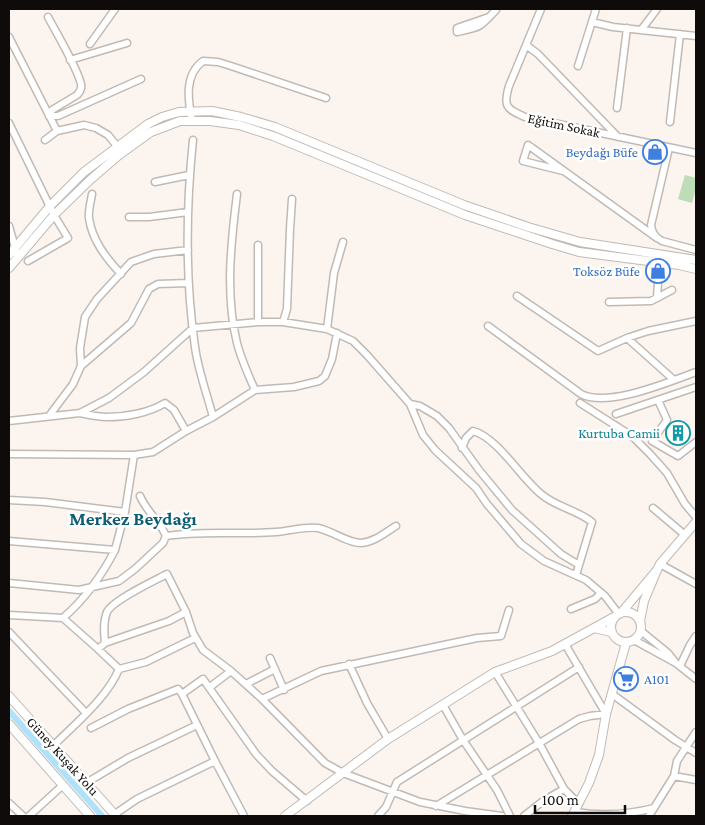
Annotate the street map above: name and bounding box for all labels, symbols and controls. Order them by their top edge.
street label: Eğitim Sokak [526,110,602,141]
shop icon: Beydağı Büfe [642,139,668,165]
place label: Beydağı Büfe [566,144,638,160]
shop icon: Toksöz Büfe [645,258,671,284]
place label: Toksöz Büfe [573,263,640,279]
building icon: Kurtuba Camii [665,420,691,446]
place label: Kurtuba Camii [578,425,660,441]
district label: Merkez Beydağı [69,508,197,529]
supermarket icon: A101 [613,666,639,692]
place label: A101 [644,671,670,687]
street label: Güney Kuşak Yolu [24,713,103,799]
scale bar [535,782,625,814]
text: 100 m [542,792,579,808]

